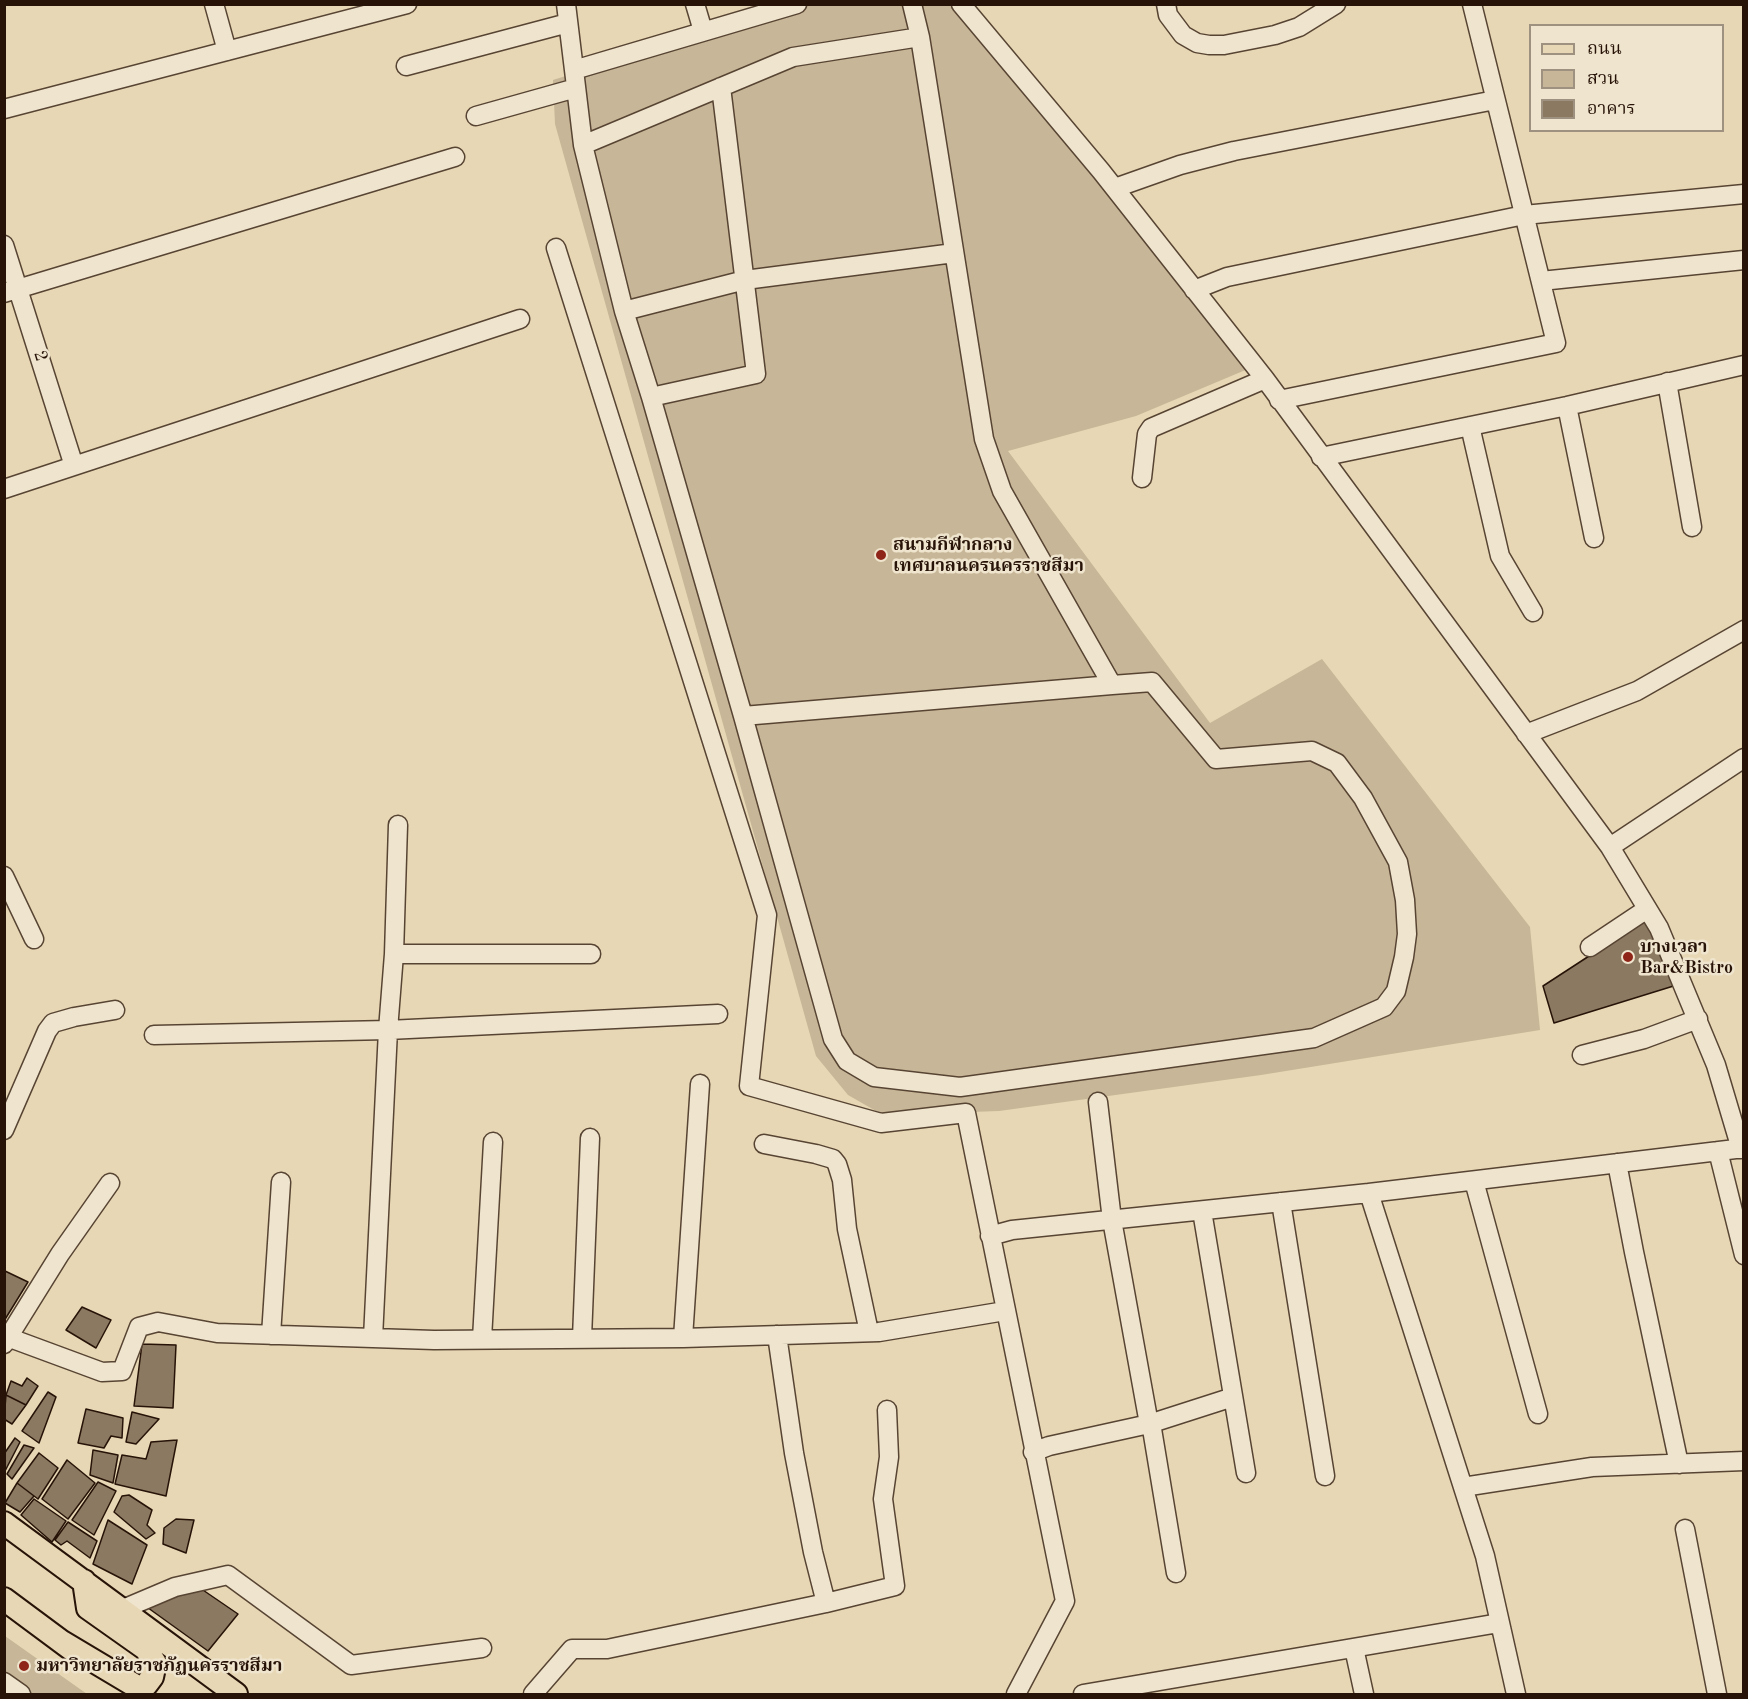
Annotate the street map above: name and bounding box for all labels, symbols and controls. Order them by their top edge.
legend [1529,24,1724,132]
text: ถนน [1587,40,1622,58]
text: สวน [1587,70,1619,88]
text: อาคาร [1587,100,1636,118]
street label: 2 [28,348,52,364]
place label: สนามกีฬากลาง เทศบาลนครนครราชสีมา [893,534,1084,576]
marker: สนามกีฬากลาง เทศบาลนครนครราชสีมา [874,548,888,562]
place label: บางเวลา Bar&Bistro [1640,936,1733,978]
marker: บางเวลา Bar&Bistro [1621,950,1635,964]
place label: มหาวิทยาลัยราชภัฏนครราชสีมา [36,1655,282,1677]
marker: มหาวิทยาลัยราชภัฏนครราชสีมา [17,1659,31,1673]

